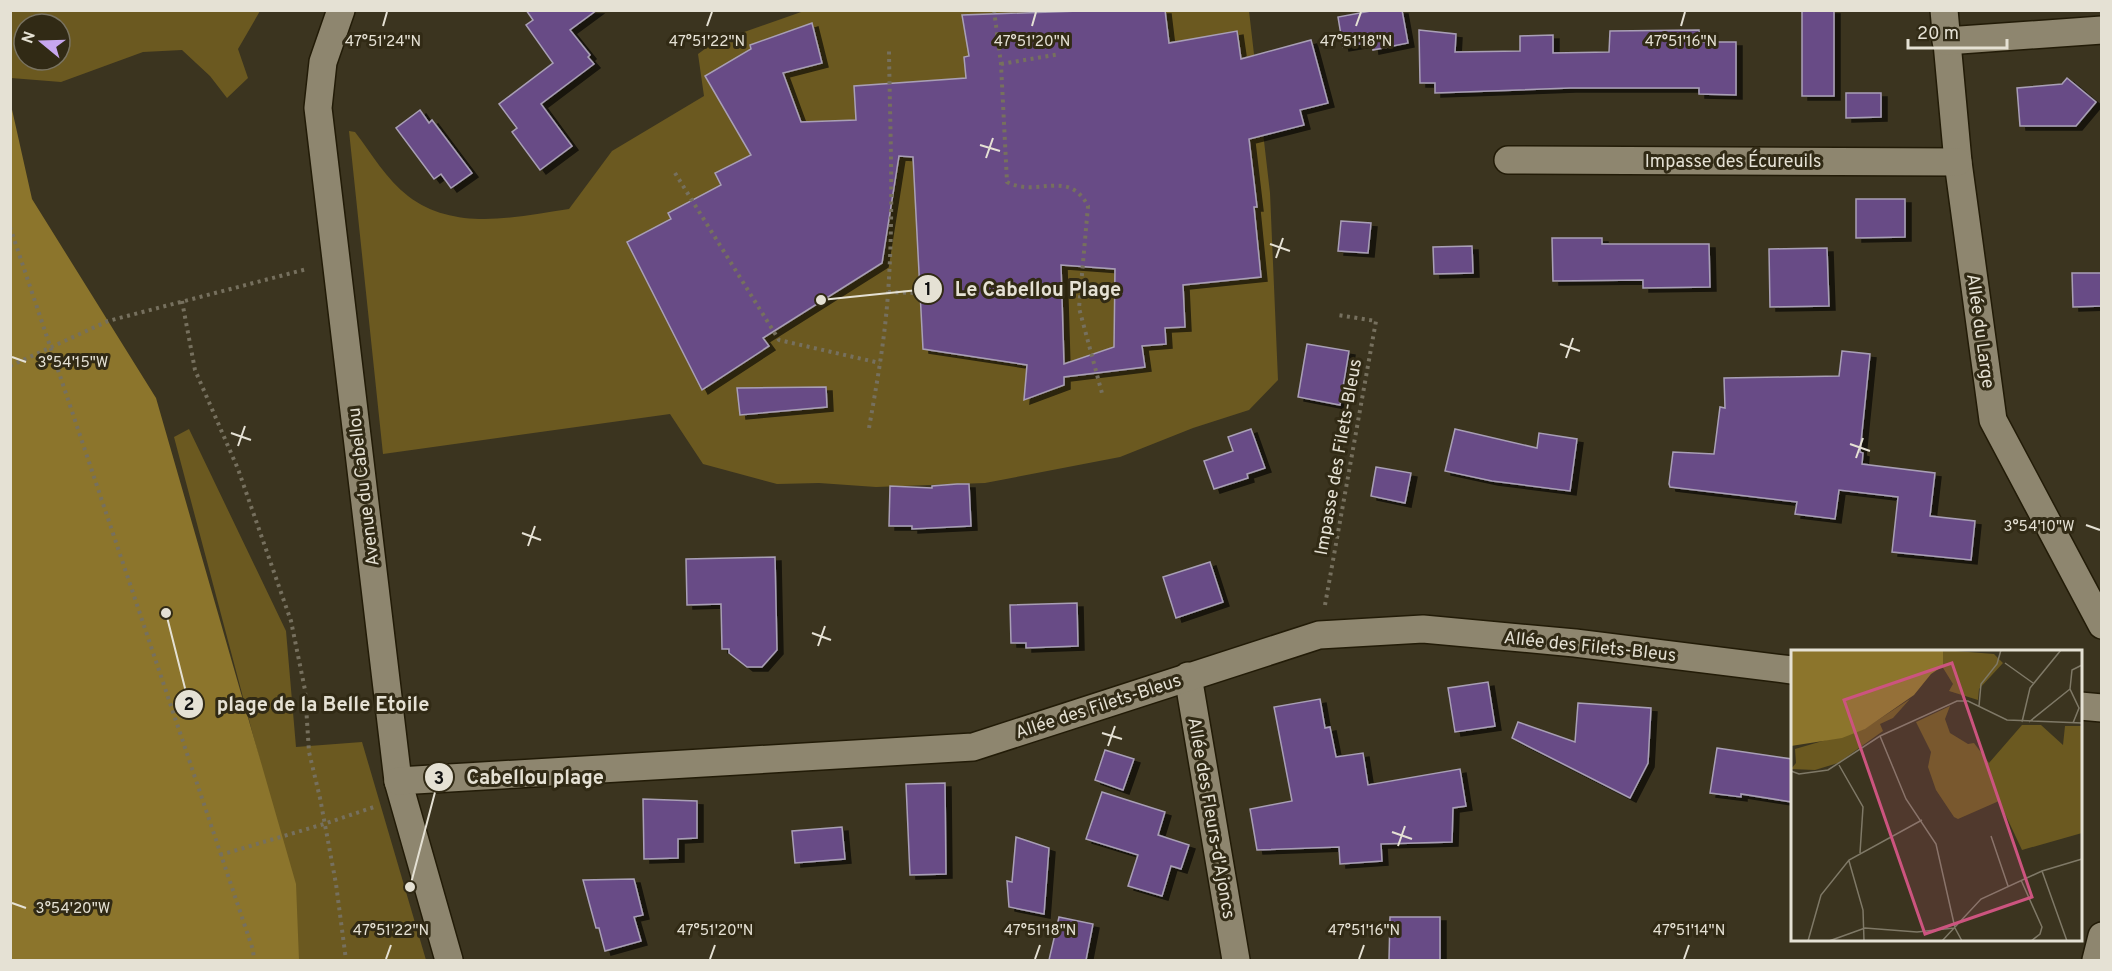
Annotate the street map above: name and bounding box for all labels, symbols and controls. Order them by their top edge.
north arrow [12,12,72,72]
scale bar [1908,12,2007,50]
text: 20 m [1917,23,1959,46]
text: N [18,29,41,46]
text: 47°51'24"N [345,33,421,52]
text: 47°51'22"N [669,33,745,52]
text: 47°51'20"N [994,33,1070,52]
text: 47°51'18"N [1320,33,1392,52]
text: 47°51'16"N [1645,33,1717,52]
street label: Impasse des Écureuils [1645,149,1821,174]
callout: Le Cabellou Plage [913,270,1133,308]
street label: Allée du Large [1960,272,1999,390]
text: Le Cabellou Plage [955,278,1121,304]
text: 1 [924,279,932,302]
text: 3°54'15"W [38,354,108,373]
street label: Impasse des Filets-Bleus [1311,357,1368,557]
street label: Avenue du Cabellou [343,406,386,567]
text: 3°54'10"W [2003,518,2075,537]
street label: Allée des Filets-Bleus [1502,627,1677,668]
inset map [1791,650,2082,941]
street label: Allée des Filets-Bleus [1012,670,1184,745]
callout: plage de la Belle Etoile [174,685,441,723]
text: plage de la Belle Etoile [217,693,429,719]
text: 2 [183,694,195,717]
street label: Allée des Fleurs-d'Ajoncs [1181,716,1240,921]
callout: Cabellou plage [424,758,616,796]
text: Cabellou plage [466,766,604,792]
text: 3 [434,768,444,791]
text: 3°54'20"W [36,900,110,919]
text: 47°51'22"N [353,922,429,941]
text: 47°51'20"N [677,922,753,941]
text: 47°51'18"N [1004,922,1076,941]
text: 47°51'16"N [1328,922,1400,941]
text: 47°51'14"N [1653,922,1725,941]

